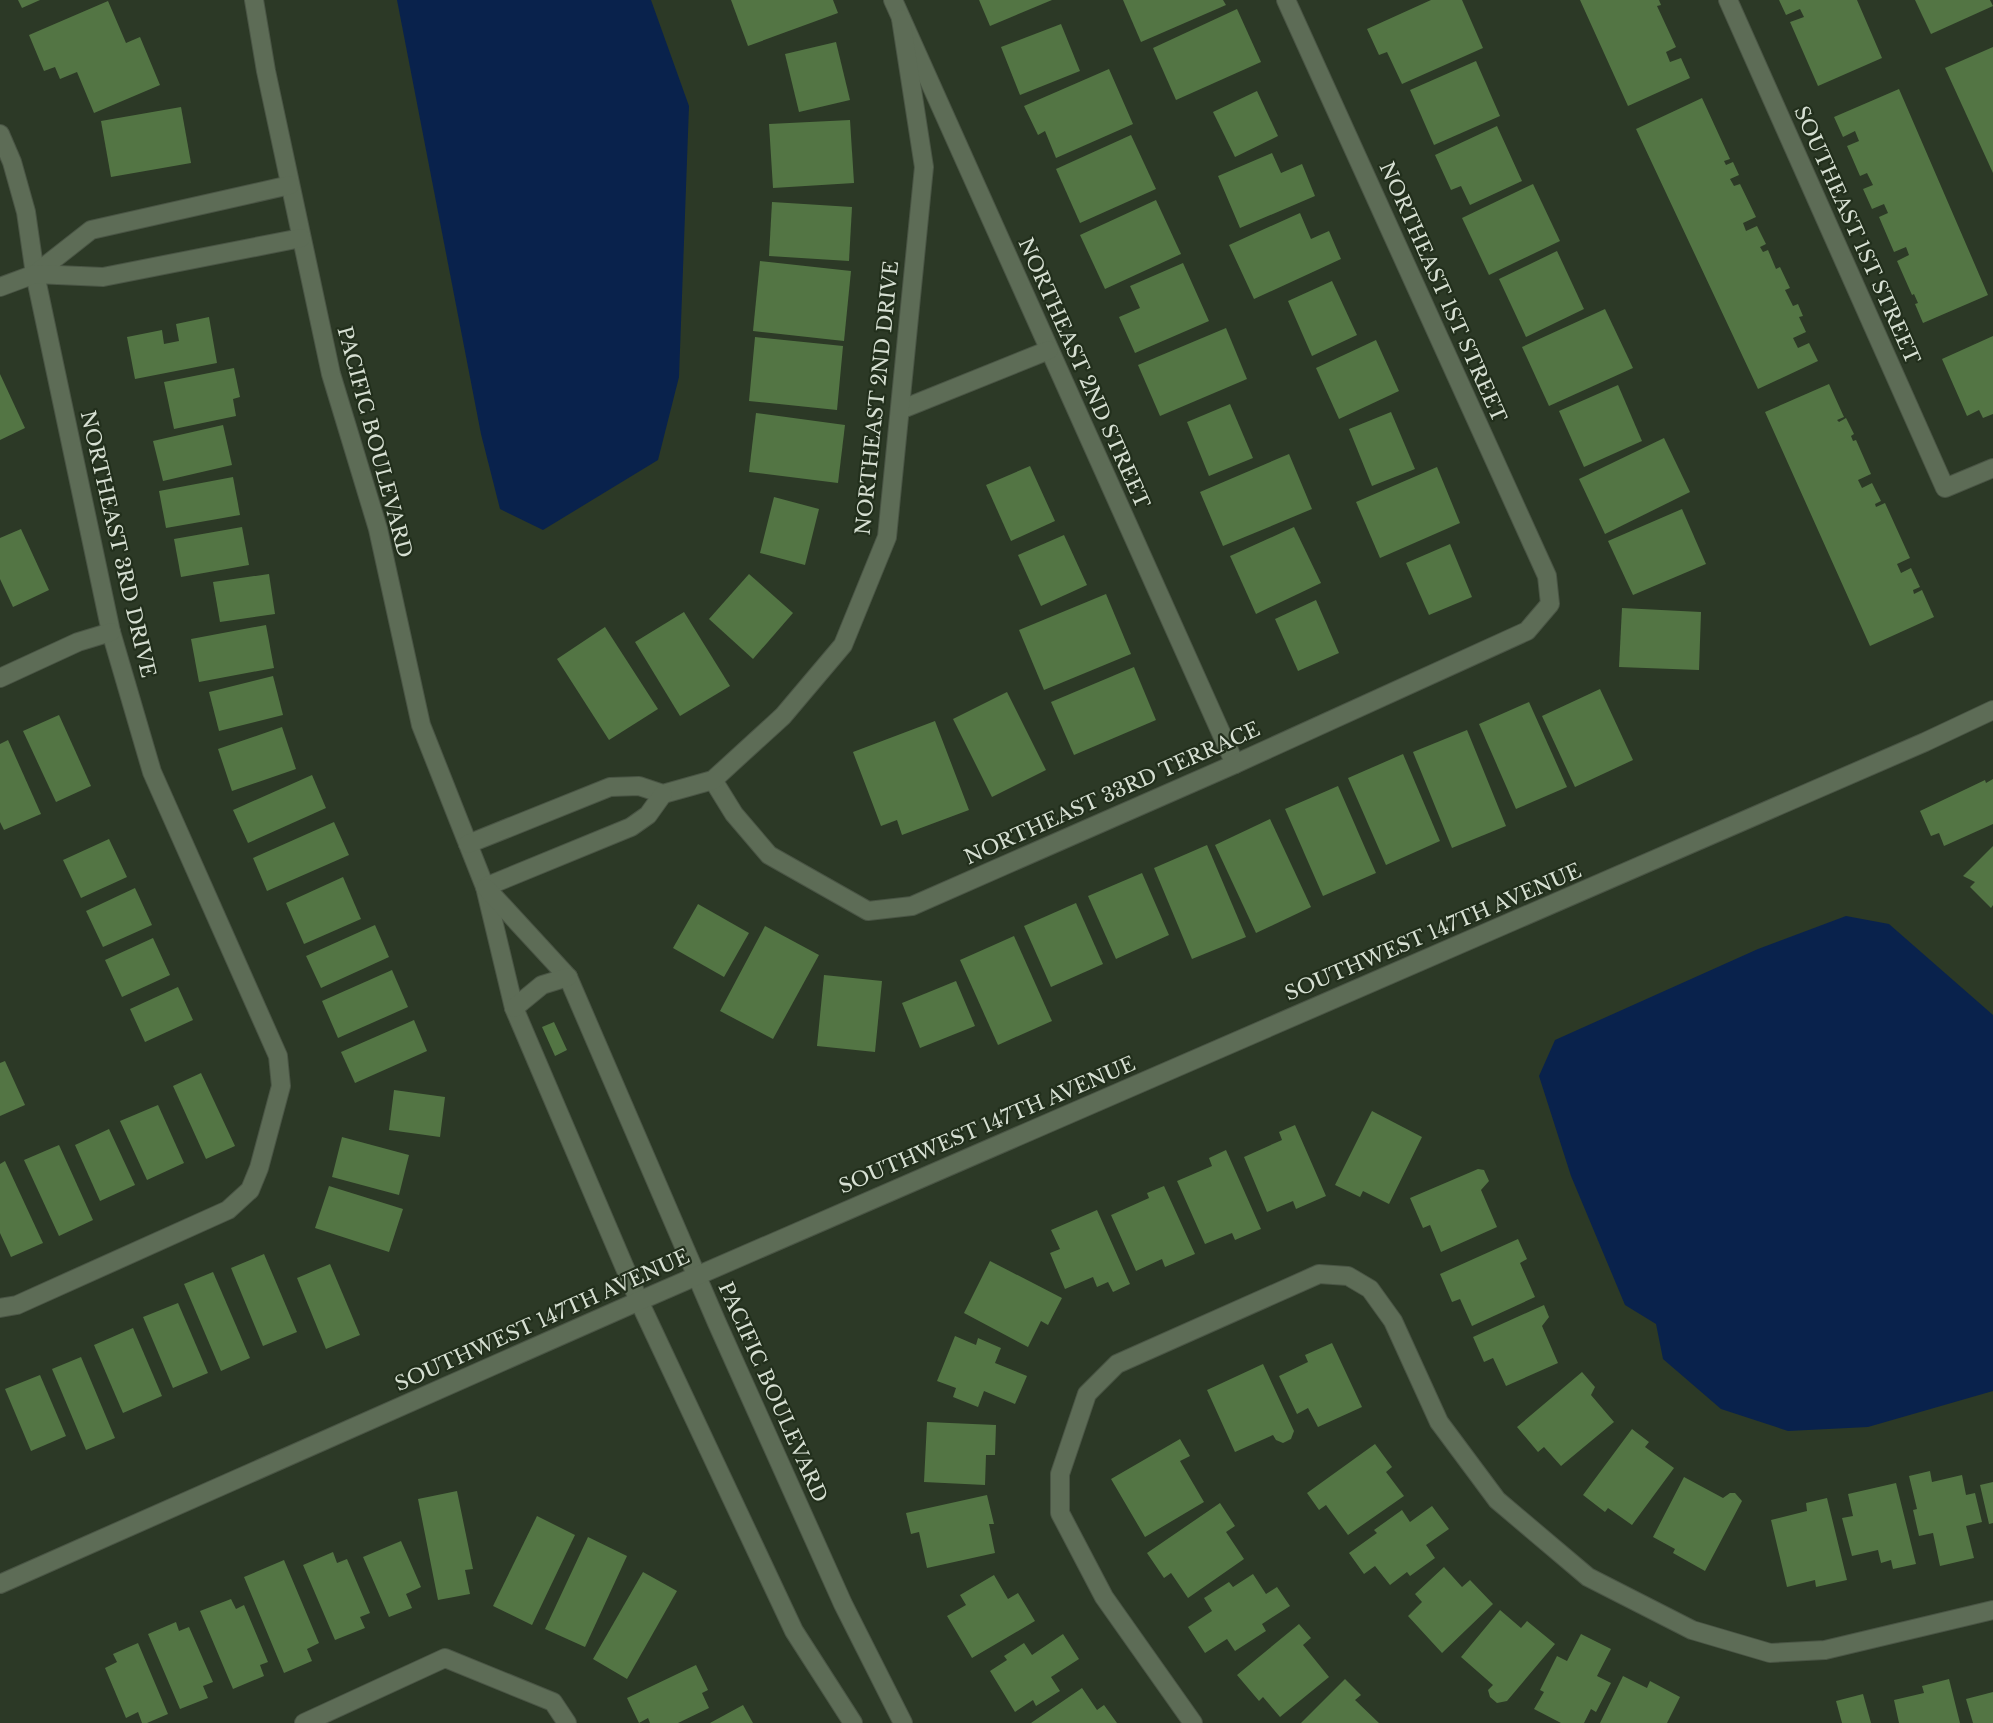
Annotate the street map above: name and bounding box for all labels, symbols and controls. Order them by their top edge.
street label: SOUTHEAST 1ST STREET [1789,102,1925,368]
street label: NORTHEAST 1ST STREET [1375,158,1511,426]
street label: NORTHEAST 2ND STREET [1013,234,1155,512]
street label: NORTHEAST 2ND DRIVE [851,260,903,536]
street label: PACIFIC BOULEVARD [333,324,417,560]
street label: NORTHEAST 3RD DRIVE [76,408,160,680]
street label: NORTHEAST 33RD TERRACE [960,717,1264,869]
street label: SOUTHWEST 147TH AVENUE [1281,858,1585,1006]
street label: SOUTHWEST 147TH AVENUE [835,1051,1139,1199]
street label: SOUTHWEST 147TH AVENUE [391,1244,693,1396]
street label: PACIFIC BOULEVARD [714,1278,832,1506]

